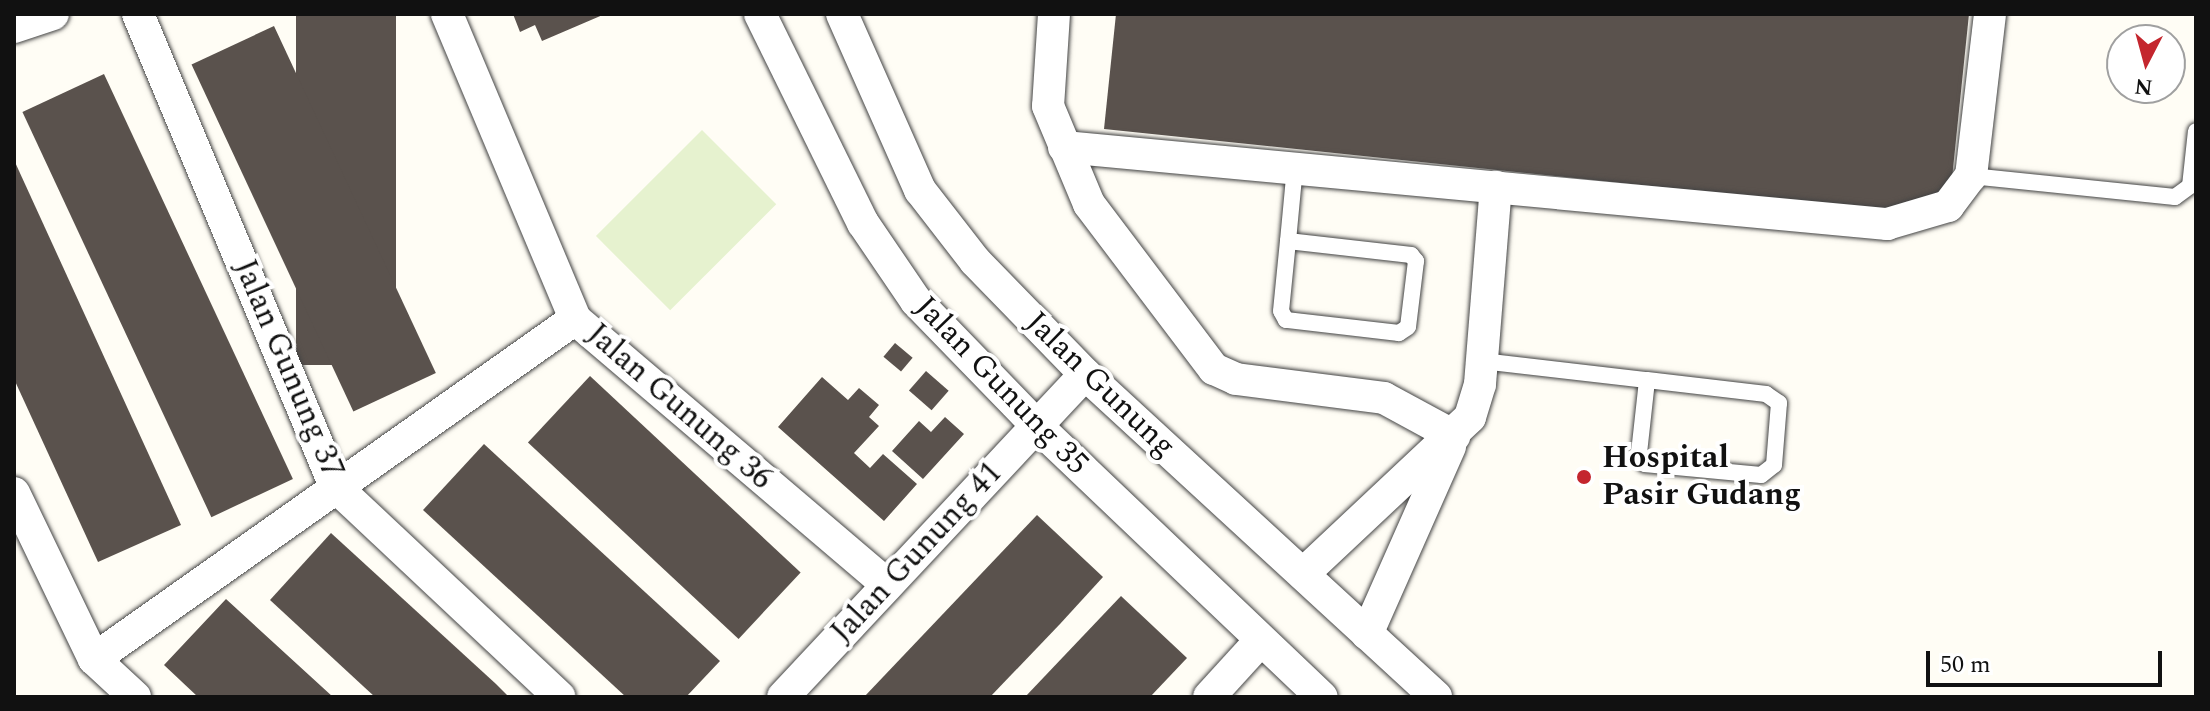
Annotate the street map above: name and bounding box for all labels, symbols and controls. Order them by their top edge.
north arrow [2106,24,2186,104]
text: N [2133,69,2154,104]
street label: Jalan Gunung 37 [225,254,351,484]
street label: Jalan Gunung 35 [906,289,1096,483]
street label: Jalan Gunung [1017,304,1183,466]
street label: Jalan Gunung 36 [578,316,780,498]
place label: Hospital Pasir Gudang [1602,440,1801,515]
street label: Jalan Gunung 41 [823,454,1011,652]
marker: Hospital Pasir Gudang [1573,466,1595,488]
scale bar [1930,635,2166,685]
text: 50 m [1940,647,1991,683]

